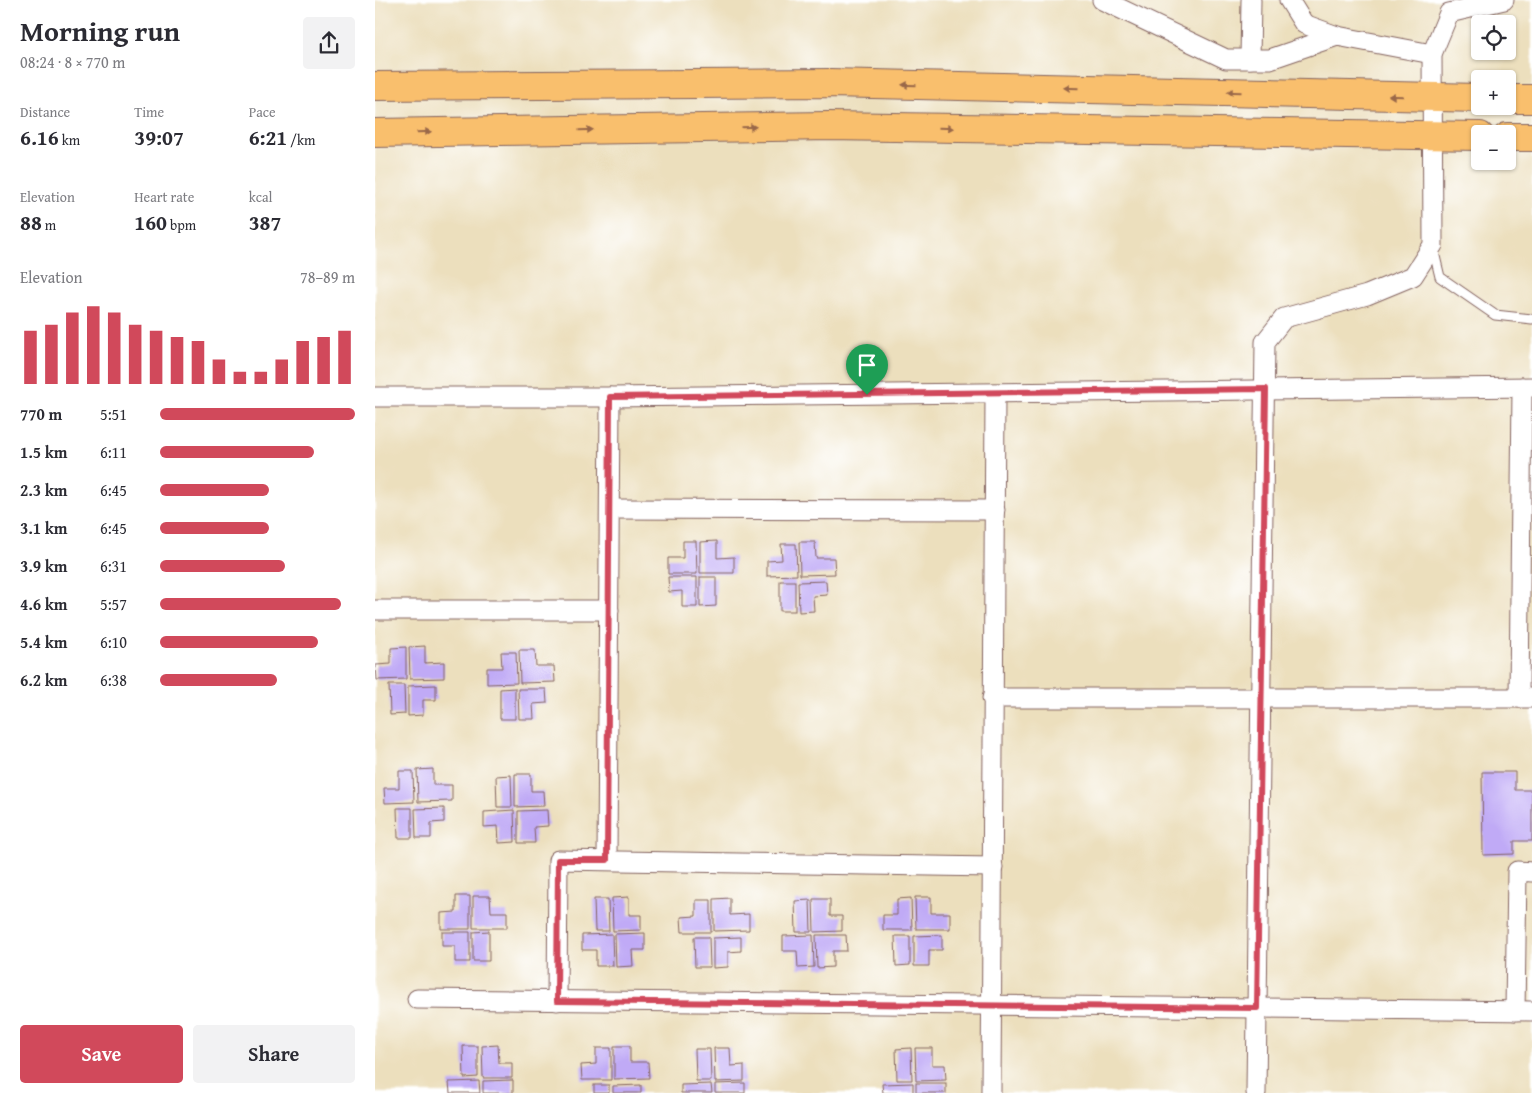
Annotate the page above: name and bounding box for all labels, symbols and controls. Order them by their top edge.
text: Morning run [20,10,180,51]
map controls [1471,15,1516,170]
button: locate [1471,15,1516,60]
button: share [303,17,355,69]
text: 08:24 · 8 × 770 m [20,50,125,74]
button: + [1471,70,1516,115]
one-way arrow [901,80,917,88]
one-way arrow [1063,84,1079,92]
one-way arrow [1226,88,1242,96]
one-way arrow [1388,91,1404,99]
text: Distance [20,102,70,122]
text: Time [134,102,164,122]
text: Pace [249,102,276,122]
text: 6.16 [20,122,59,153]
text: 39:07 [134,122,184,153]
text: 6:21 [249,122,287,153]
one-way arrow [741,123,757,131]
one-way arrow [938,124,954,132]
button: − [1471,125,1516,170]
one-way arrow [578,126,594,134]
one-way arrow [416,128,432,136]
text: km [59,130,80,150]
text: /km [287,130,315,150]
text: Elevation [20,187,75,207]
text: Heart rate [134,187,194,207]
text: kcal [249,187,273,207]
text: 88 [20,207,42,238]
text: 160 [134,207,167,238]
text: 387 [249,207,281,238]
text: m [42,215,56,235]
text: bpm [167,215,196,235]
text: Elevation [20,265,83,289]
text: 78–89 m [300,265,355,289]
pin [846,344,888,395]
icon: arrive [853,351,881,379]
text: 770 m [20,402,62,426]
text: 5:51 [100,402,127,426]
text: 1.5 km [20,440,67,464]
text: 6:11 [100,440,127,464]
text: 2.3 km [20,478,67,502]
text: 6:45 [100,478,127,502]
text: 3.1 km [20,516,67,540]
text: 6:45 [100,516,127,540]
text: 3.9 km [20,554,67,578]
text: 6:31 [100,554,127,578]
text: 4.6 km [20,592,67,616]
text: 5:57 [100,592,127,616]
text: 5.4 km [20,630,67,654]
text: 6:10 [100,630,127,654]
text: 6.2 km [20,668,67,692]
text: 6:38 [100,668,127,692]
button: Save [20,1025,183,1083]
button: Share [193,1025,355,1083]

